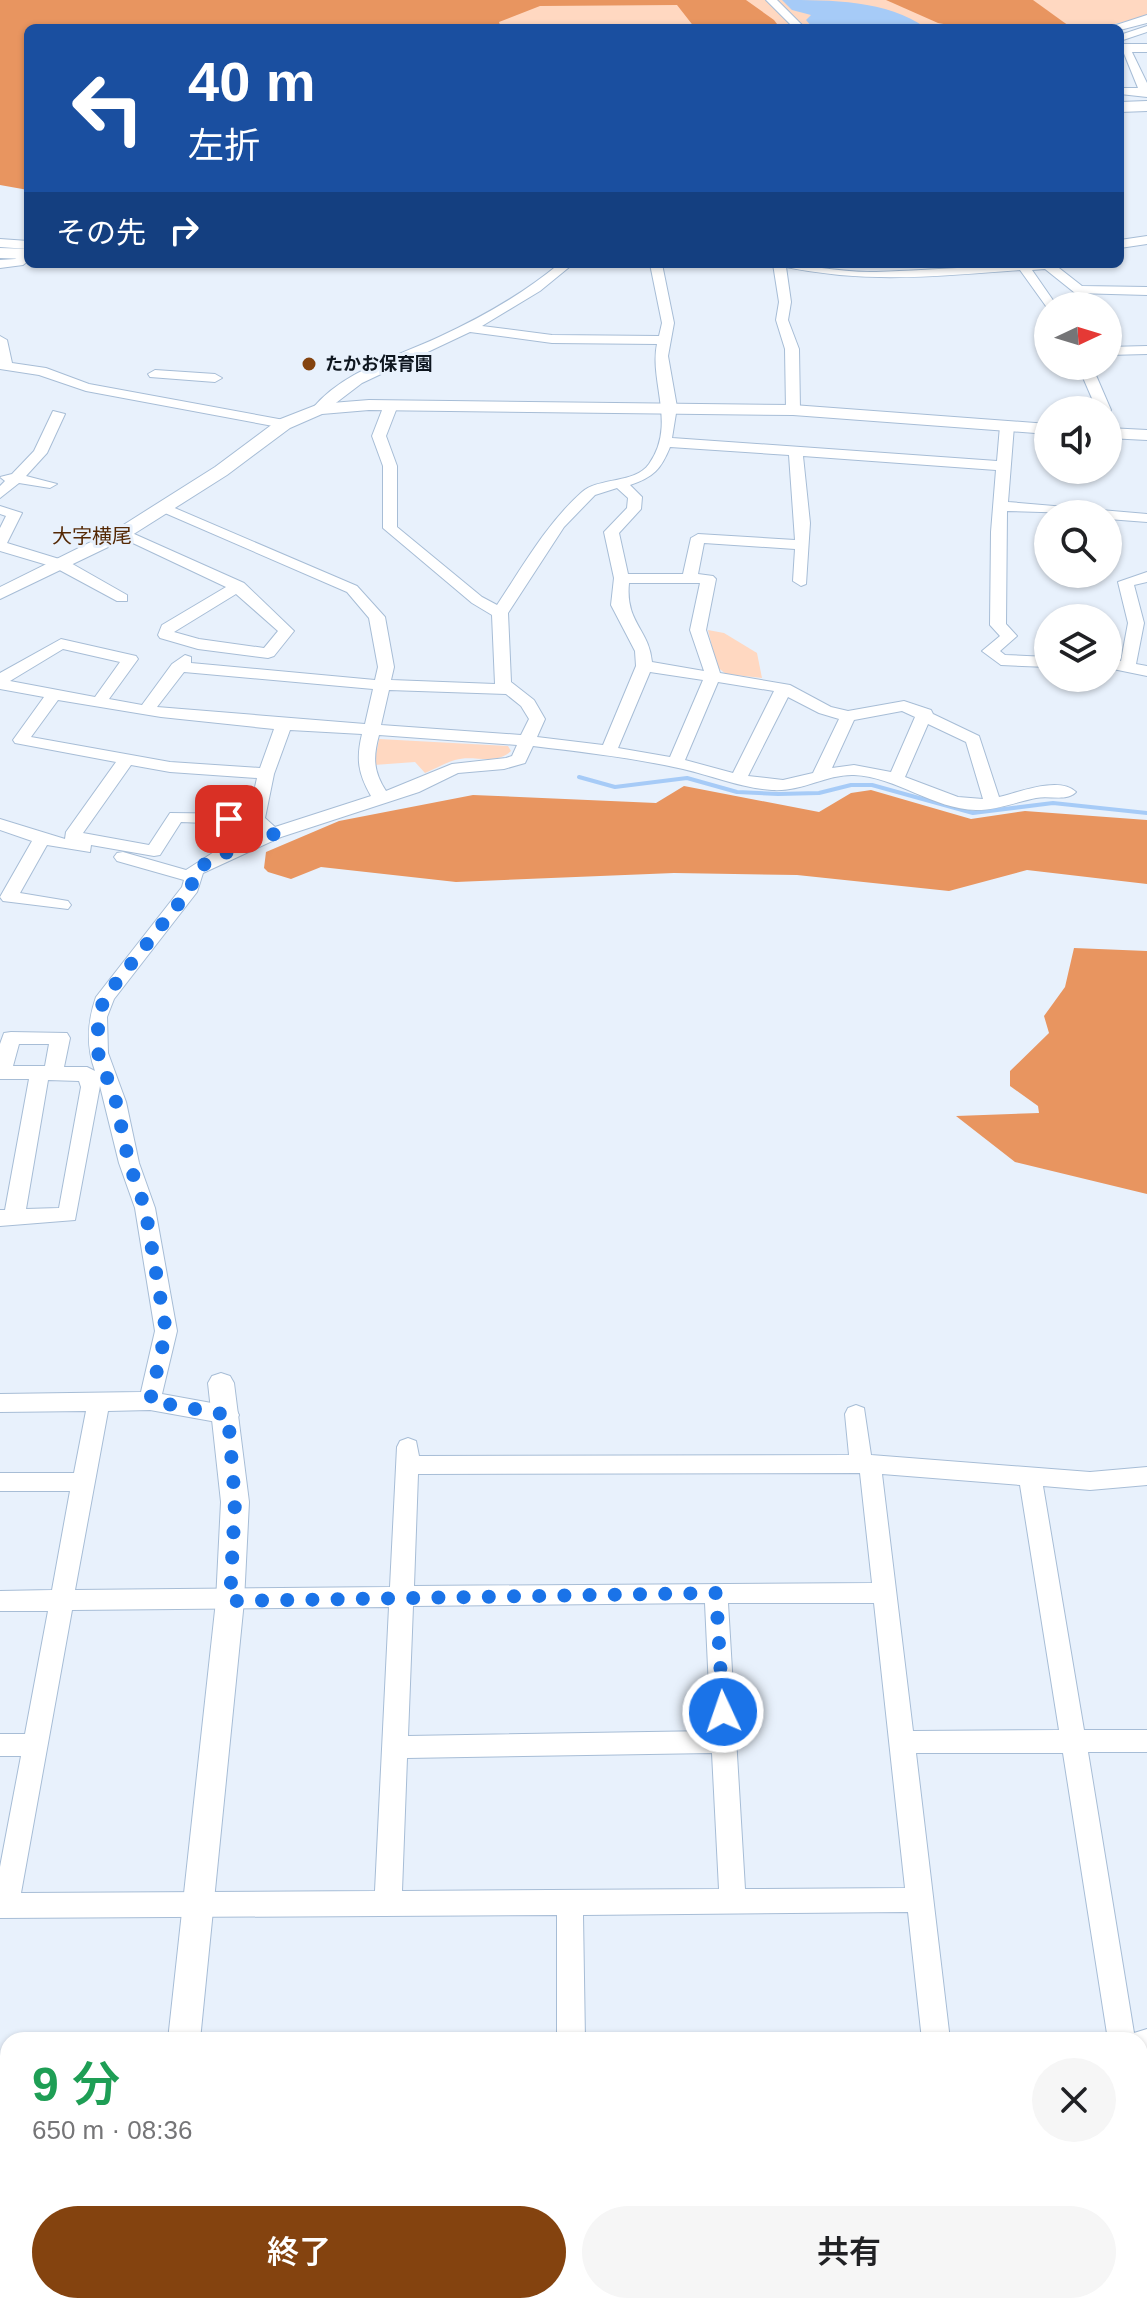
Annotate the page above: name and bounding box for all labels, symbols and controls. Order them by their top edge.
text: 40 m [188,50,316,113]
icon: left [56,56,160,160]
text: 左折 [188,125,260,166]
icon: right [162,208,206,252]
text: その先 [56,216,146,249]
north arrow [1034,292,1122,380]
map controls [1034,292,1122,692]
place label: たかお保育園 [325,354,433,374]
marker: たかお保育園 [300,355,318,373]
button: sound [1034,396,1122,484]
button: search [1034,500,1122,588]
district label: 大字横尾 [52,525,132,547]
button: layers [1034,604,1122,692]
pin [195,785,263,853]
icon: arrive [207,797,251,841]
position arrow [681,1670,765,1754]
text: 9 分 [32,2058,120,2111]
button: close [1032,2058,1116,2142]
text: 650 m · 08:36 [32,2115,192,2145]
button: 終了 [32,2206,566,2298]
button: 共有 [582,2206,1116,2298]

